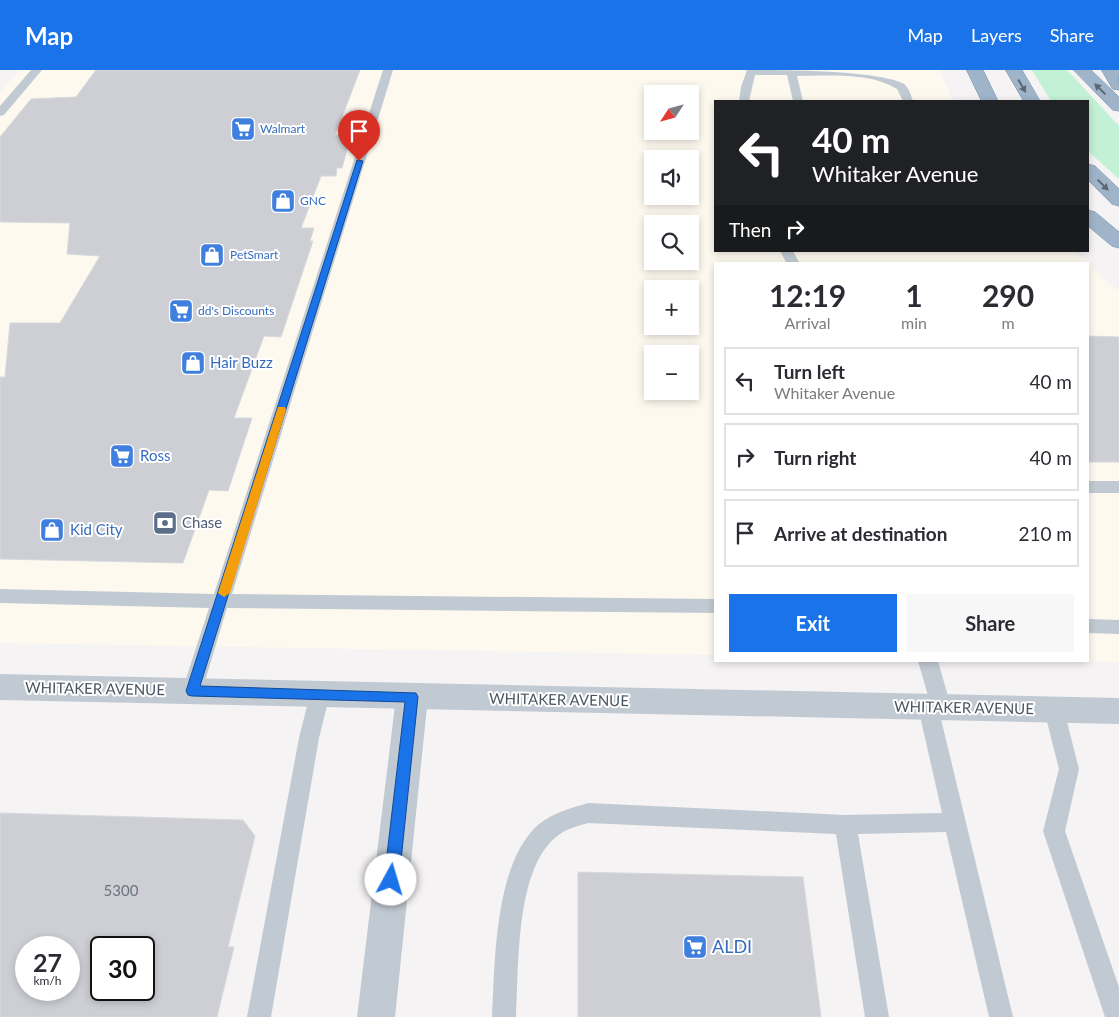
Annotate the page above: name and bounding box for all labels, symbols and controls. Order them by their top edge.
text: Map [25,21,73,50]
text: Map [907,24,943,46]
text: Layers [971,24,1022,46]
text: Share [1050,24,1094,46]
one-way arrow [1018,79,1027,92]
one-way arrow [1094,83,1106,95]
north arrow [644,85,699,140]
map controls [644,85,699,400]
pin [338,110,380,161]
supermarket icon: Walmart [230,116,256,142]
icon: arrive [345,117,373,145]
text: 40 m [812,118,890,160]
icon: left [729,120,794,185]
place label: Walmart [260,121,306,136]
button: sound [644,150,699,205]
text: Whitaker Avenue [812,160,978,187]
one-way arrow [1097,179,1109,191]
shop icon: GNC [270,188,296,214]
place label: GNC [300,193,326,208]
button: search [644,215,699,270]
icon: right [781,215,809,243]
text: Then [729,218,771,241]
shop icon: PetSmart [199,242,225,268]
place label: PetSmart [230,247,279,262]
text: 12:19 [769,277,846,313]
text: 1 [905,277,923,313]
text: 290 [982,277,1034,313]
button: + [644,280,699,335]
supermarket icon: dd's Discounts [168,298,194,324]
place label: dd's Discounts [198,303,274,318]
text: Arrival [784,313,831,332]
text: min [901,313,927,332]
text: m [1001,313,1015,332]
button: − [644,345,699,400]
shop icon: Hair Buzz [180,350,206,376]
place label: Hair Buzz [210,353,273,371]
text: Turn left [774,360,845,383]
icon: left [731,367,759,395]
text: 40 m [1029,370,1072,393]
text: Whitaker Avenue [774,383,895,402]
supermarket icon: Ross [109,443,135,469]
icon: right [731,443,759,471]
place label: Ross [140,446,170,464]
text: Turn right [774,446,856,469]
text: 40 m [1029,446,1072,469]
bank icon: Chase [152,510,178,536]
place label: Chase [182,513,222,531]
shop icon: Kid City [39,517,65,543]
icon: arrive [731,519,759,547]
place label: Kid City [70,520,123,538]
text: Arrive at destination [774,522,947,545]
text: 210 m [1018,522,1072,545]
button: Exit [729,594,897,652]
button: Share [907,594,1074,652]
street label: WHITAKER AVENUE [25,678,165,698]
street label: WHITAKER AVENUE [489,689,629,709]
street label: WHITAKER AVENUE [894,697,1034,717]
position arrow [364,853,416,905]
house number: 5300 [104,881,139,899]
supermarket icon: ALDI [682,934,708,960]
place label: ALDI [712,935,752,957]
speed limit sign: 30 [90,936,155,1001]
text: 27 [33,947,62,977]
text: km/h [33,973,62,988]

